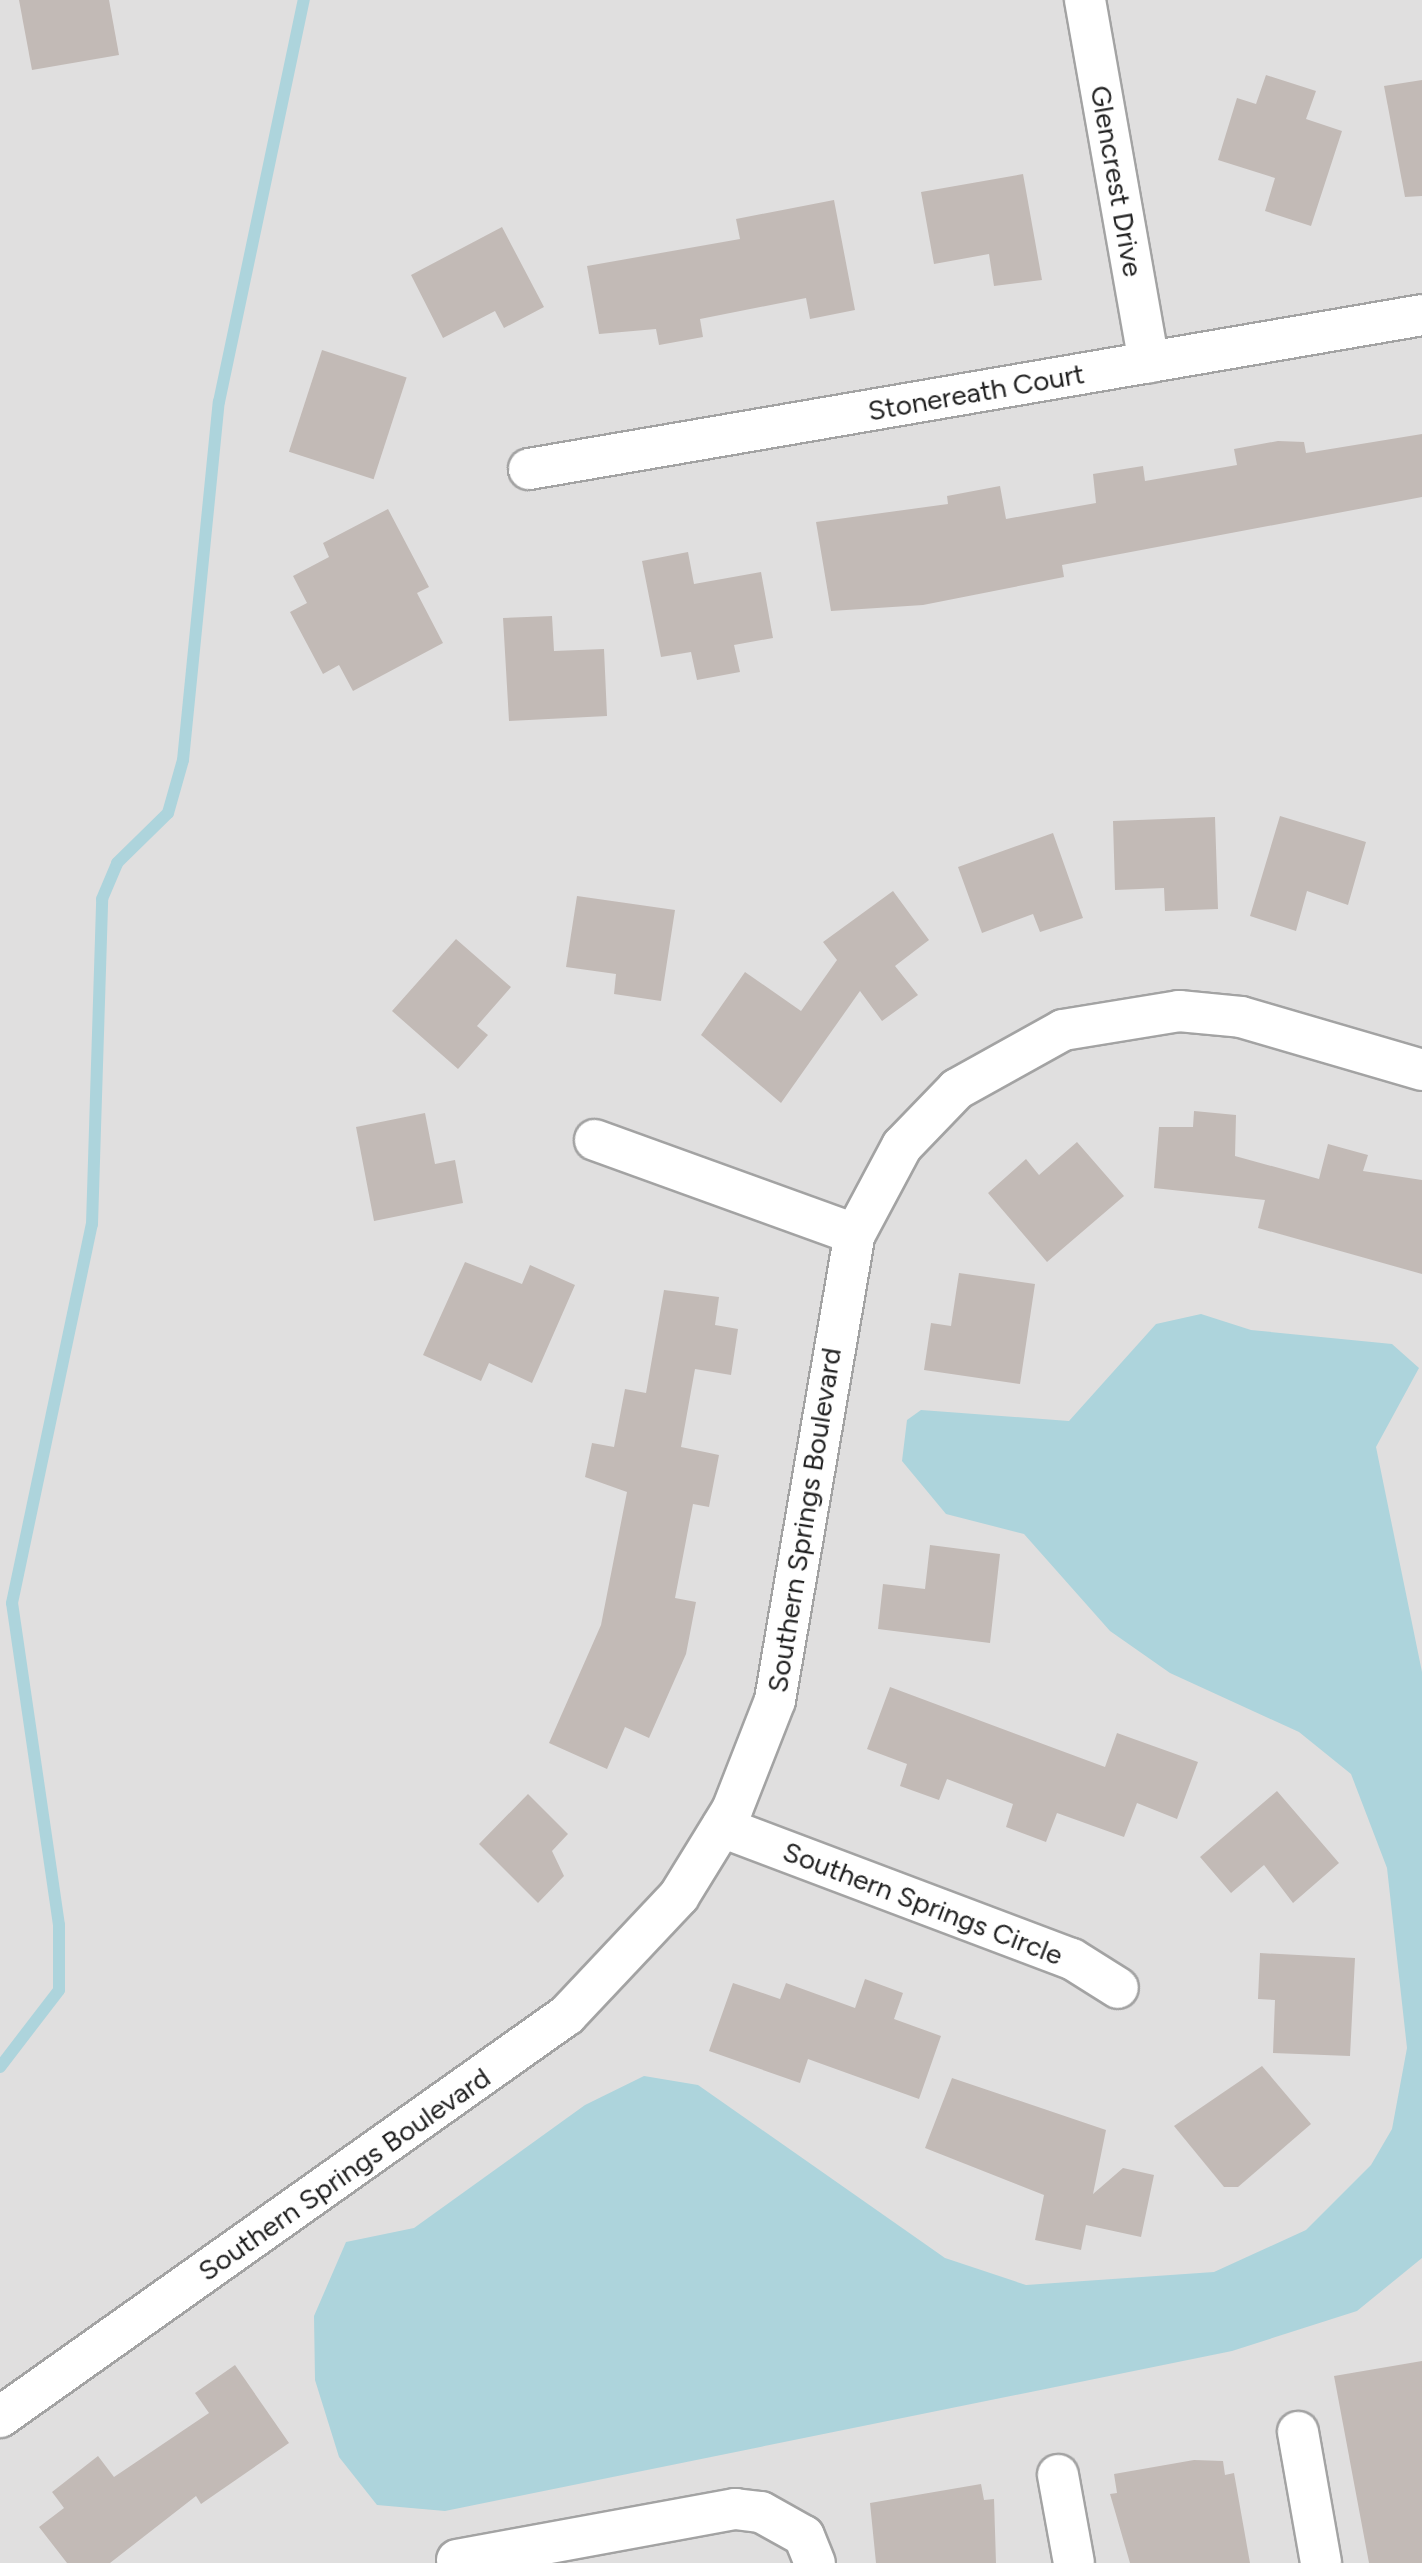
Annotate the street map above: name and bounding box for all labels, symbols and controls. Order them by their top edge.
street label: Glencrest Drive [1084,83,1150,279]
street label: Stonereath Court [865,356,1087,428]
street label: Southern Springs Boulevard [760,1345,848,1695]
street label: Southern Springs Circle [778,1834,1068,1972]
street label: Southern Springs Boulevard [192,2060,496,2288]

